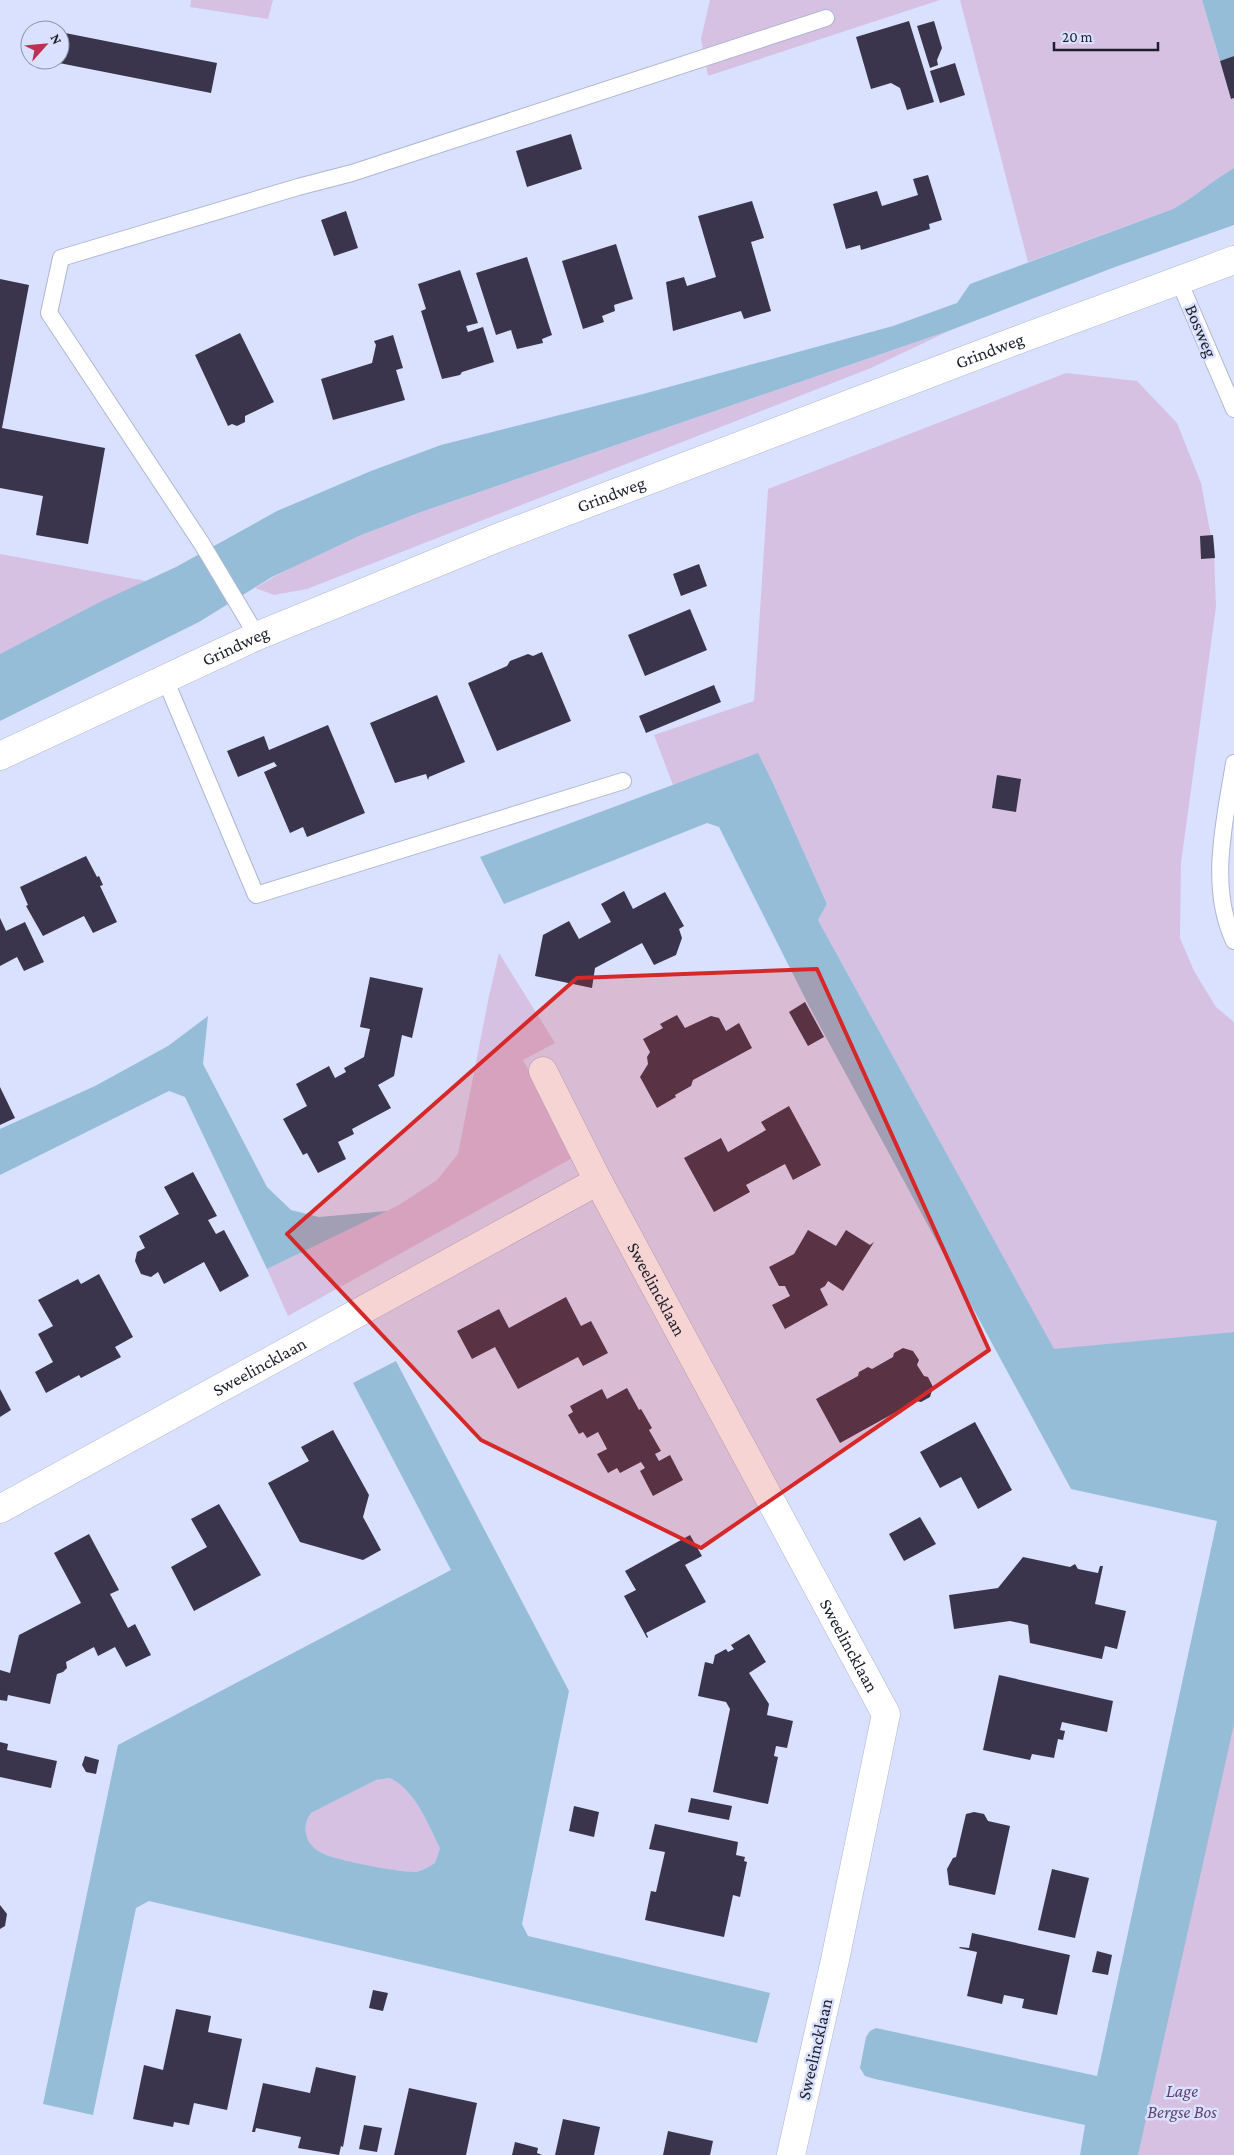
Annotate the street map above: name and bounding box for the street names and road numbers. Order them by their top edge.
street label: Bosweg [1181,302,1221,361]
street label: Grindweg [953,329,1027,373]
street label: Grindweg [574,472,648,517]
street label: Grindweg [199,622,272,670]
street label: Sweelincklaan [623,1239,690,1340]
street label: Sweelincklaan [209,1333,310,1400]
street label: Sweelincklaan [816,1595,883,1696]
street label: Sweelincklaan [794,1996,836,2102]

